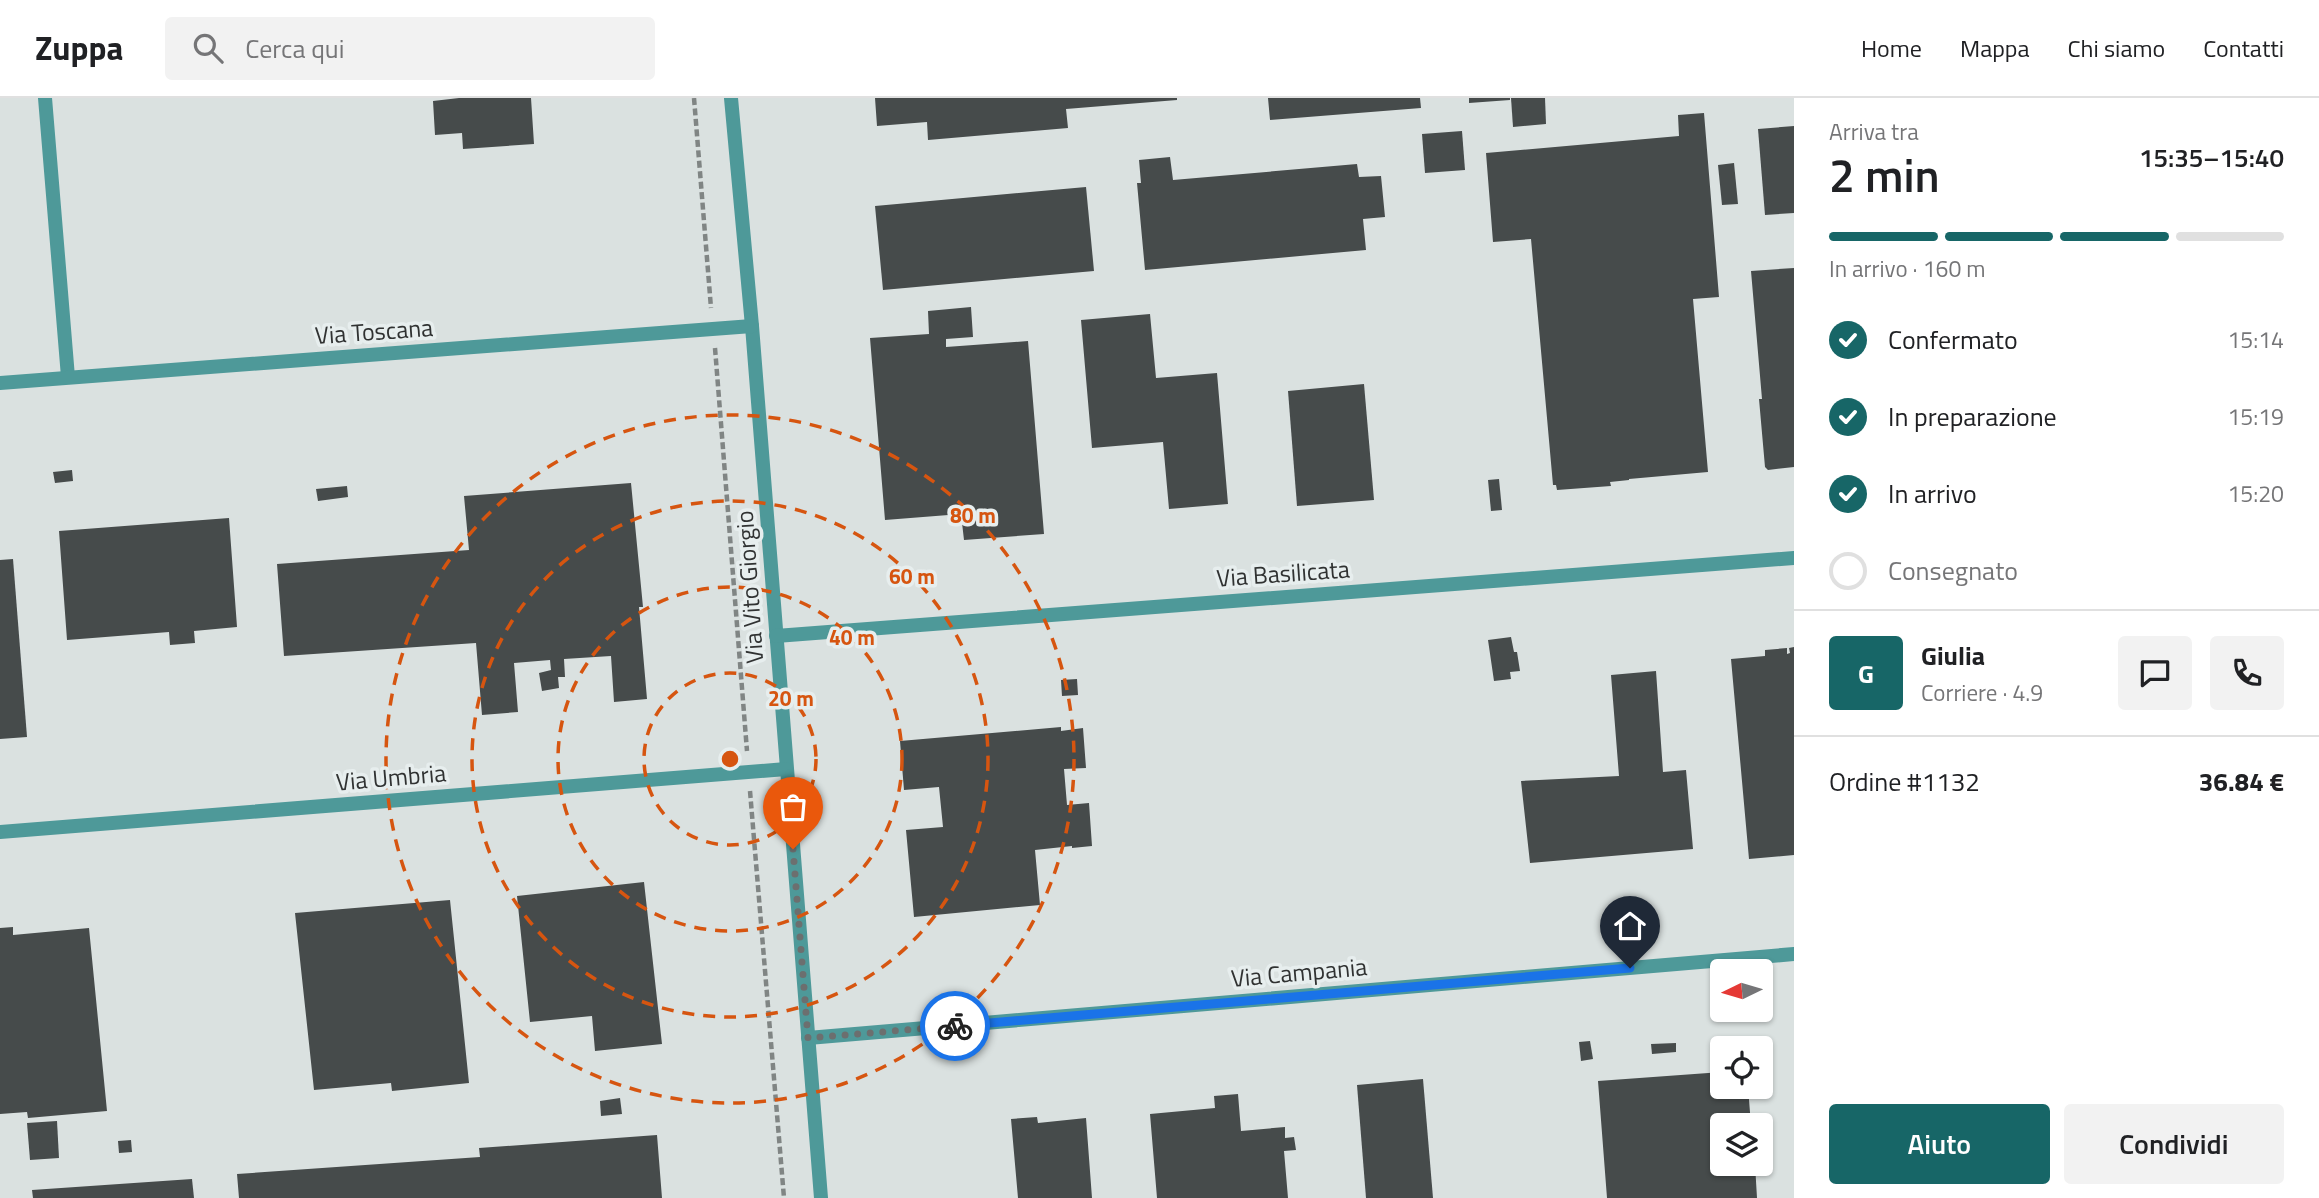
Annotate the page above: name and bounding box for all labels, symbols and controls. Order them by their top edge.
search box [165,17,655,80]
text: Zuppa [35,23,123,73]
icon: search [189,29,227,67]
text: Cerca qui [245,29,344,68]
text: Home [1861,30,1922,66]
text: Mappa [1960,30,2029,66]
text: Chi siamo [2067,30,2165,66]
text: Contatti [2203,30,2284,66]
text: Arriva tra [1829,114,1919,149]
text: 15:35–15:40 [2139,138,2284,177]
text: 2 min [1829,140,1940,210]
text: In arrivo · 160 m [1829,251,1986,286]
street label: Via Toscana [314,309,434,353]
text: Confermato [1888,320,2018,359]
icon: check [1829,321,1867,359]
text: 15:14 [2227,322,2284,357]
text: In preparazione [1888,397,2057,436]
icon: check [1829,398,1867,436]
text: 15:19 [2227,399,2284,434]
text: In arrivo [1888,474,1977,513]
icon: check [1829,475,1867,513]
text: 15:20 [2227,476,2284,511]
text: 80 m [950,499,996,531]
street label: Via Vito Giorgio [726,509,772,665]
street label: Via Basilicata [1215,550,1351,596]
text: Consegnato [1888,551,2018,590]
text: 60 m [889,560,935,592]
text: 40 m [829,621,875,653]
text: Giulia [1921,636,1985,675]
button: chat [2118,636,2192,710]
button: phone [2210,636,2284,710]
text: G [1858,654,1874,693]
text: Corriere · 4.9 [1921,675,2043,710]
text: 20 m [768,682,814,714]
centre of rings [718,747,742,771]
street label: Via Umbria [334,754,447,800]
text: Ordine #1132 [1829,762,1980,801]
text: 36.84 € [2199,762,2284,801]
pin [763,777,823,849]
icon: bag [774,788,812,826]
pin [1600,896,1660,968]
icon: home [1611,907,1649,945]
street label: Via Campania [1229,948,1368,996]
north arrow [1710,959,1773,1022]
map controls [1710,959,1773,1176]
courier [920,991,990,1061]
icon: bike [936,1007,974,1045]
button: locate [1710,1036,1773,1099]
button: Aiuto [1829,1104,2050,1184]
button: Condividi [2064,1104,2284,1184]
button: layers [1710,1113,1773,1176]

